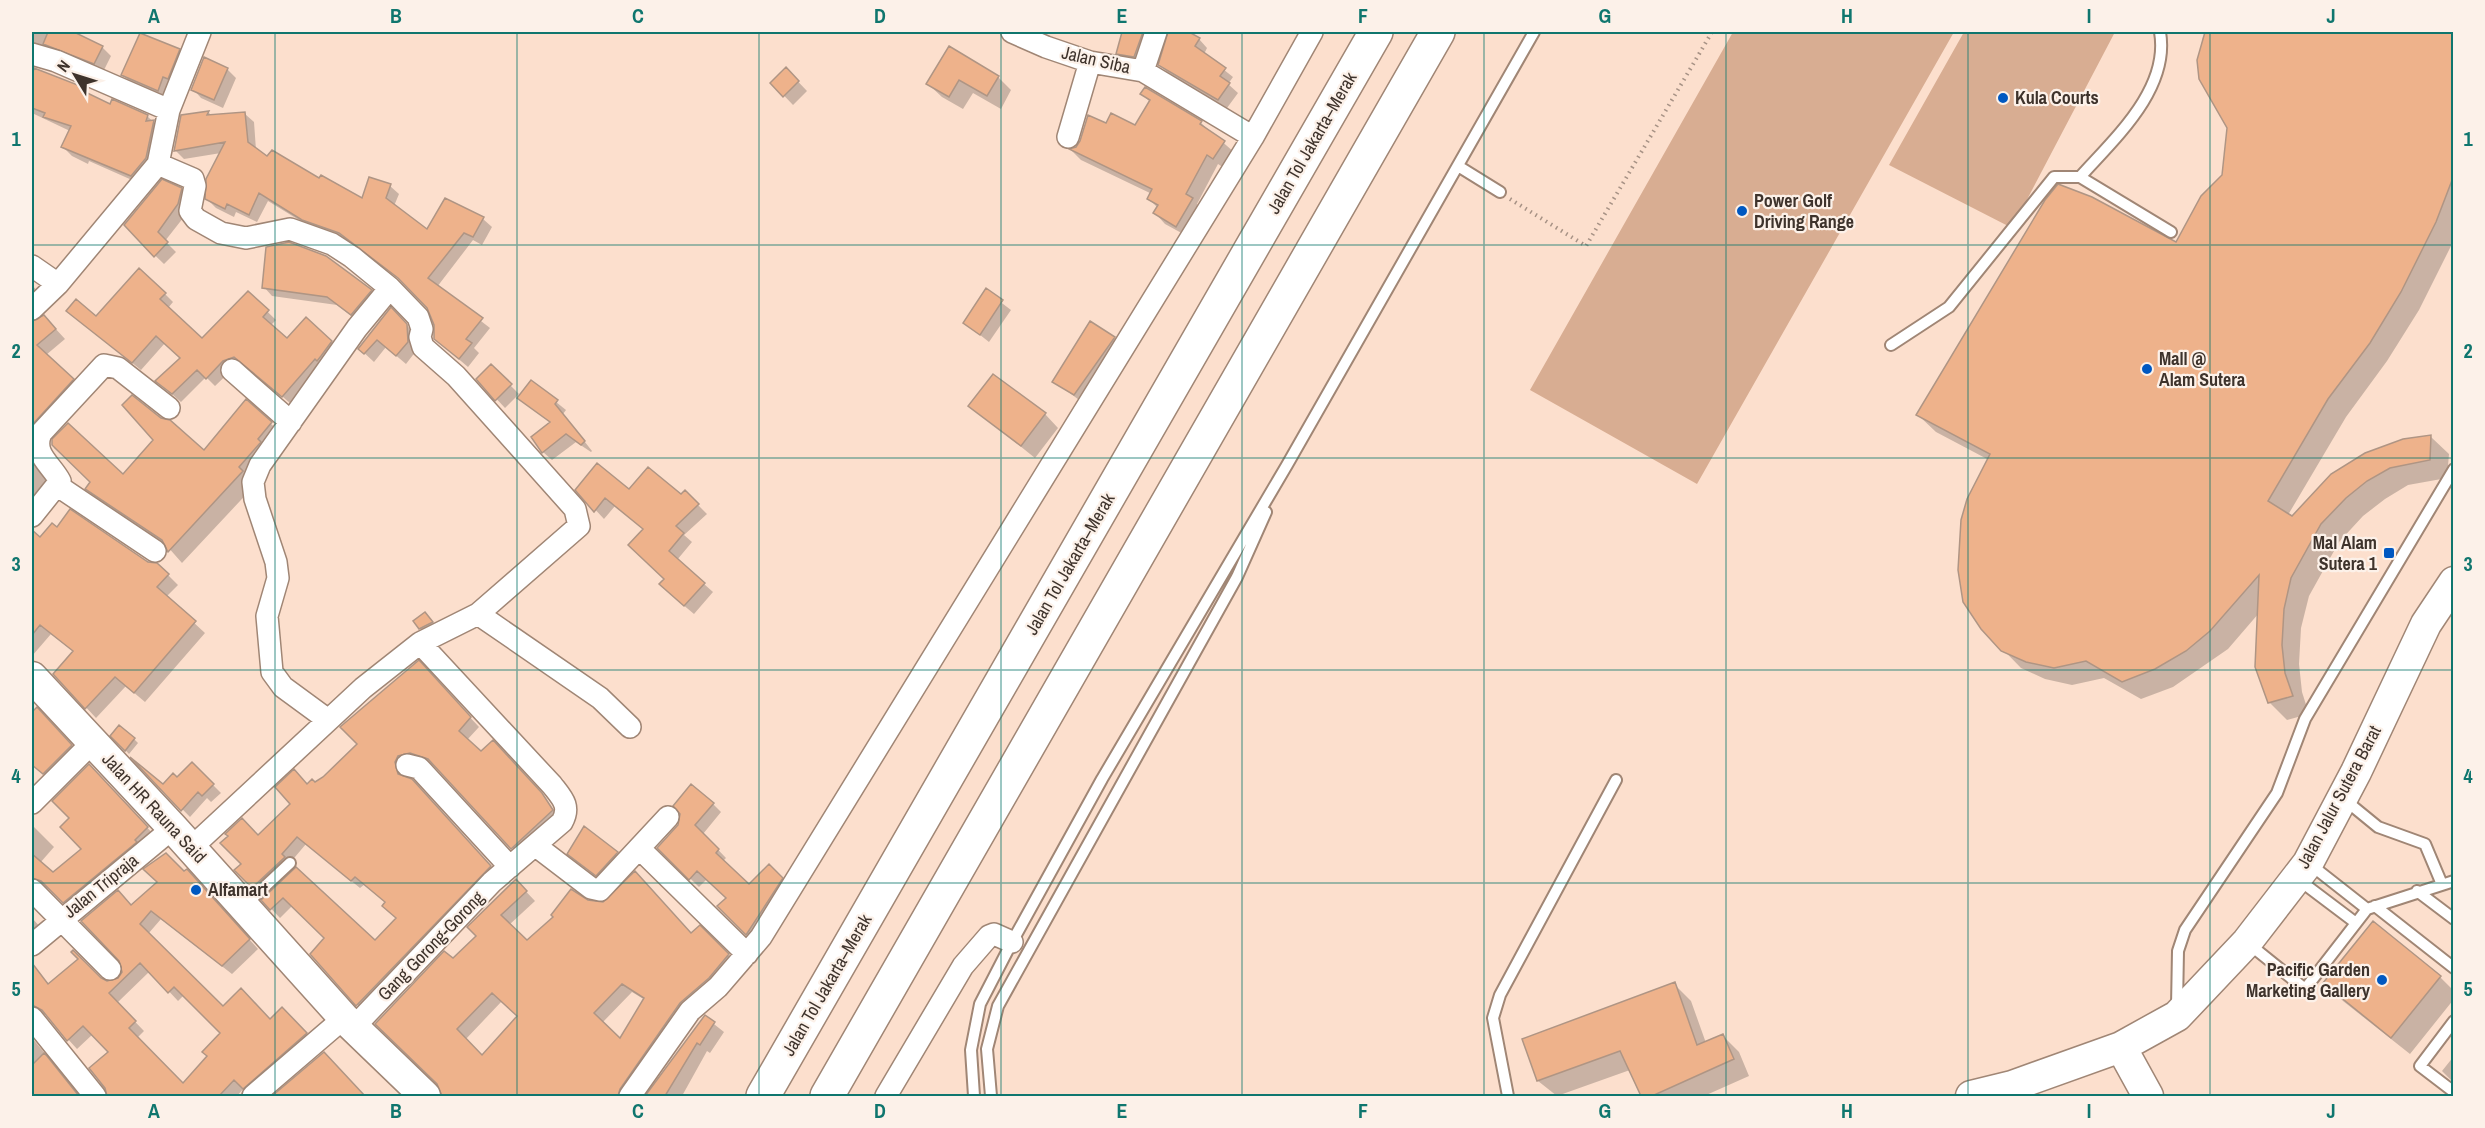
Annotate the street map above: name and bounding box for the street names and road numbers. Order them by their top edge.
street label: Jalan Siba [1059,39,1133,80]
street label: Jalan Tol Jakarta–Merak [1261,67,1363,218]
street label: Jalan Tol Jakarta–Merak [1019,488,1121,639]
street label: Jalan Jalur Sutera Barat [2290,721,2387,873]
street label: Jalan HR Rauna Said [97,747,212,868]
street label: Jalan Tripraja [58,848,143,923]
street label: Gang Gorong-Gorong [372,885,490,1006]
street label: Jalan Tol Jakarta–Merak [776,909,878,1060]

